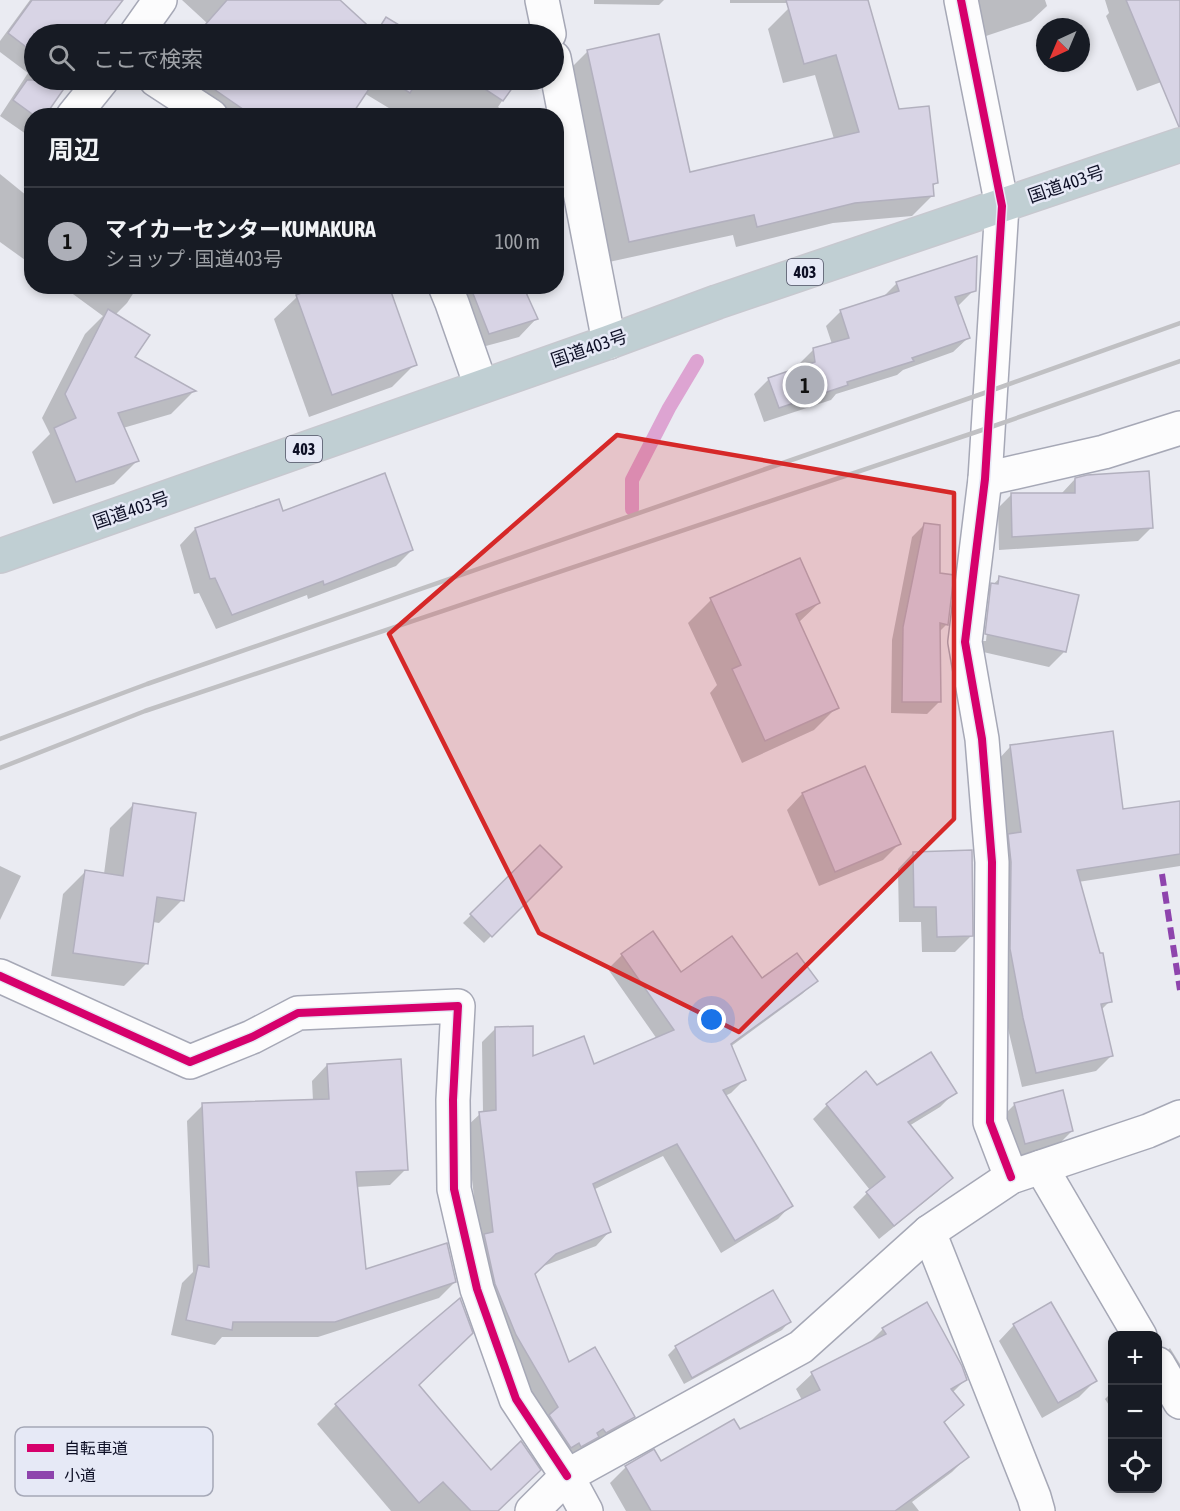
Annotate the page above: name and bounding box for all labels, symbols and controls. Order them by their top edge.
north arrow [1036,18,1090,72]
search box [24,24,564,90]
icon: search [45,41,78,74]
text: ここで検索 [93,46,203,72]
text: 周辺 [48,135,100,165]
street label: 国道403号 [1025,161,1107,207]
text: マイカーセンターKUMAKURA [105,216,376,242]
text: 1 [63,230,72,253]
text: 100 m [495,230,540,253]
text: ショップ · 国道403号 [105,247,283,270]
road number: 403 [787,259,823,285]
street label: 国道403号 [548,325,630,371]
pin: 1 [786,362,824,408]
road number: 403 [286,436,322,462]
street label: 国道403号 [90,487,172,533]
your location [697,1005,726,1034]
map controls [1108,1331,1162,1493]
button: + [1108,1331,1162,1385]
button: − [1108,1385,1162,1439]
legend [15,1427,213,1496]
text: 自転車道 [64,1439,128,1457]
button: locate [1108,1439,1162,1493]
text: 小道 [64,1466,96,1484]

